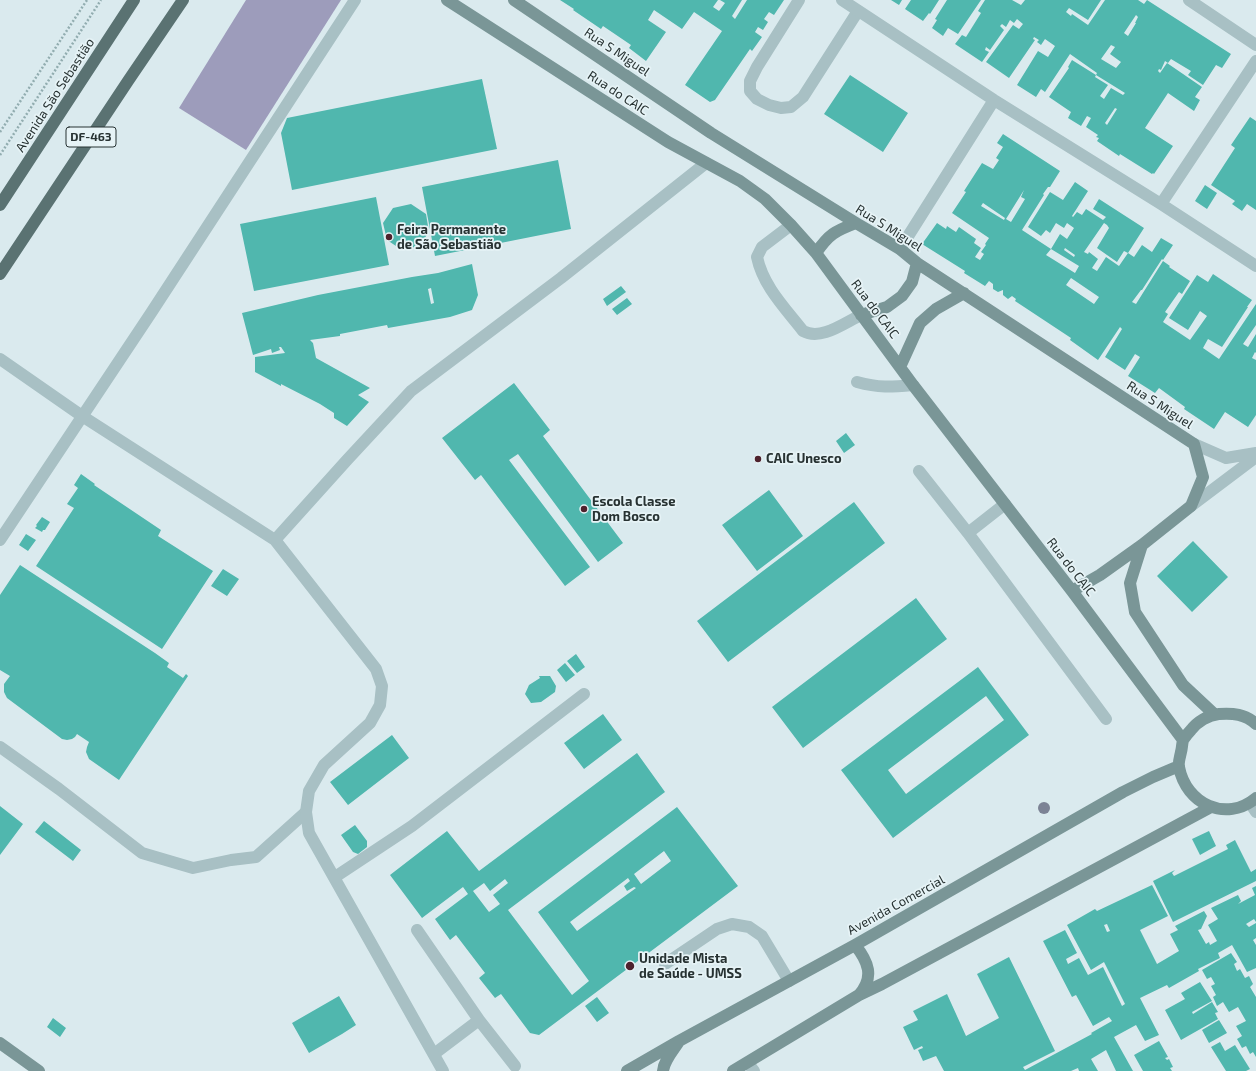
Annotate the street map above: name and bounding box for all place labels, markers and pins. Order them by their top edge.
place label: Feira Permanente de São Sebastião [397,222,506,253]
marker: Feira Permanente de São Sebastião [384,232,394,242]
place label: CAIC Unesco [766,451,842,467]
marker: CAIC Unesco [753,454,763,464]
place label: Escola Classe Dom Bosco [592,494,676,525]
marker: Escola Classe Dom Bosco [579,504,589,514]
place label: Unidade Mista de Saúde - UMSS [639,951,742,982]
marker: Unidade Mista de Saúde - UMSS [624,960,636,972]

